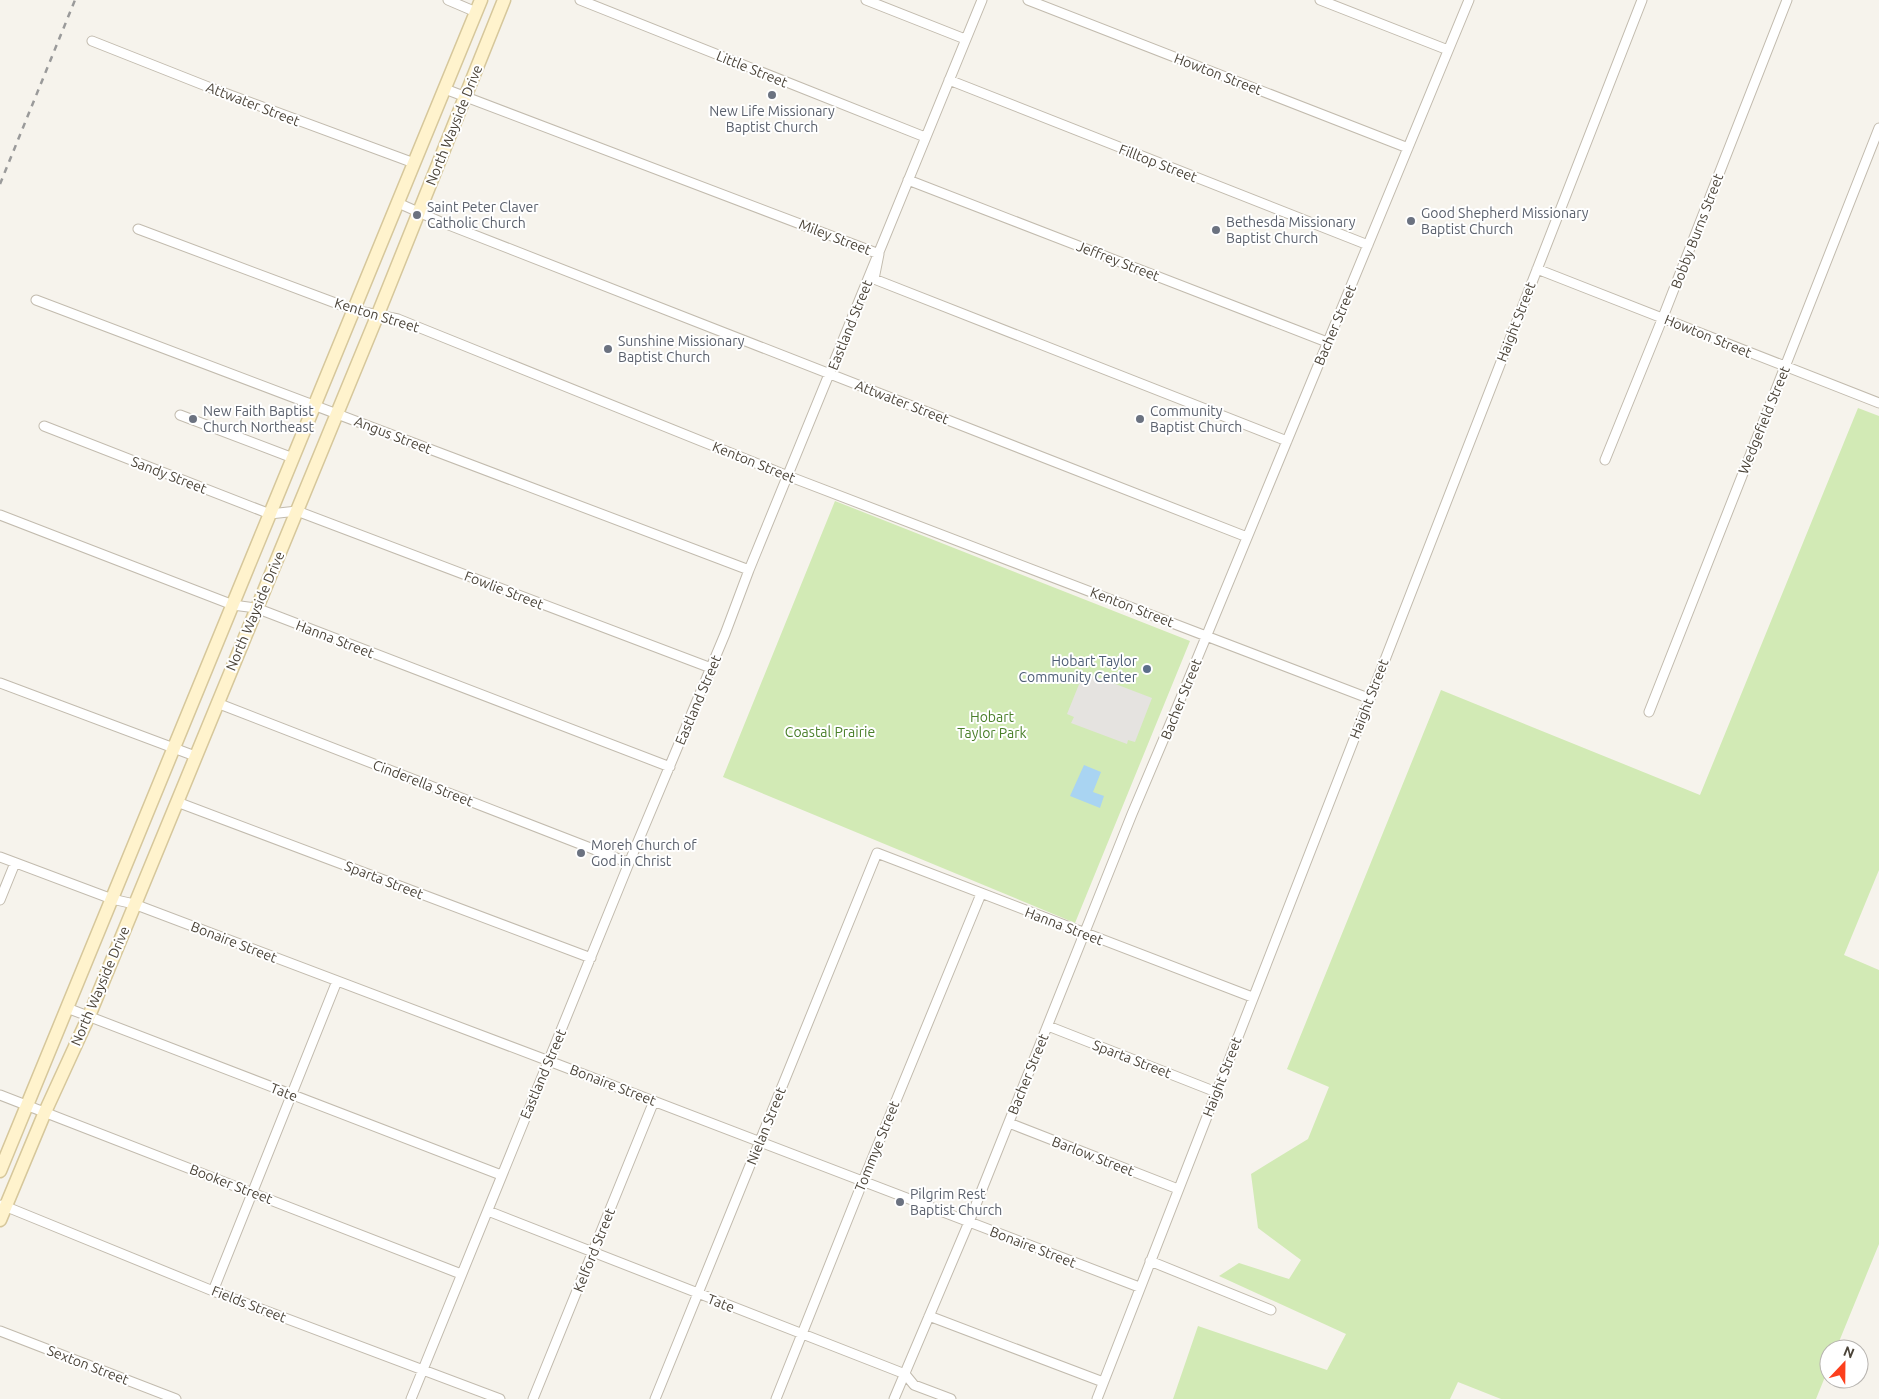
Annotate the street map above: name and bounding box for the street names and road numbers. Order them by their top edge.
street label: Little Street [714,47,790,91]
street label: Howton Street [1172,50,1265,98]
street label: North Wayside Drive [423,62,485,188]
street label: Attwater Street [204,79,303,129]
street label: Filltop Street [1117,141,1200,185]
street label: Bobby Burns Street [1668,171,1726,291]
street label: Miley Street [797,216,874,258]
street label: Jeffrey Street [1074,238,1162,284]
street label: Eastland Street [825,277,876,372]
street label: Haight Street [1493,279,1539,364]
street label: Bacher Street [1311,282,1359,368]
street label: Kenton Street [333,294,422,336]
street label: Howton Street [1662,311,1754,361]
street label: Wedgefield Street [1735,363,1793,476]
street label: Attwater Street [853,377,952,427]
street label: Angus Street [352,413,434,457]
street label: Kenton Street [710,438,798,486]
street label: Sandy Street [129,453,210,497]
street label: North Wayside Drive [223,549,287,673]
street label: Fowlie Street [462,568,546,613]
street label: Kenton Street [1088,584,1176,630]
street label: Hanna Street [294,617,377,661]
street label: Eastland Street [672,652,724,747]
street label: Bacher Street [1157,656,1205,742]
street label: Haight Street [1346,656,1392,741]
street label: Cinderella Street [371,757,476,810]
street label: Sparta Street [342,858,426,903]
street label: Hanna Street [1023,904,1106,948]
street label: Bonaire Street [189,918,280,966]
street label: North Wayside Drive [68,924,132,1048]
street label: Eastland Street [517,1026,569,1121]
street label: Bacher Street [1004,1031,1052,1117]
street label: Haight Street [1199,1034,1245,1119]
street label: Sparta Street [1090,1037,1174,1082]
street label: Bonaire Street [568,1061,659,1109]
street label: Tate [268,1080,300,1104]
street label: Nielan Street [743,1084,789,1167]
street label: Tommye Street [852,1098,903,1194]
street label: Barlow Street [1050,1133,1137,1179]
street label: Booker Street [187,1161,275,1207]
street label: Kelford Street [570,1205,618,1294]
street label: Bonaire Street [988,1223,1079,1271]
street label: Fields Street [209,1282,289,1326]
street label: Tate [705,1291,737,1315]
street label: Sexton Street [45,1342,132,1388]

